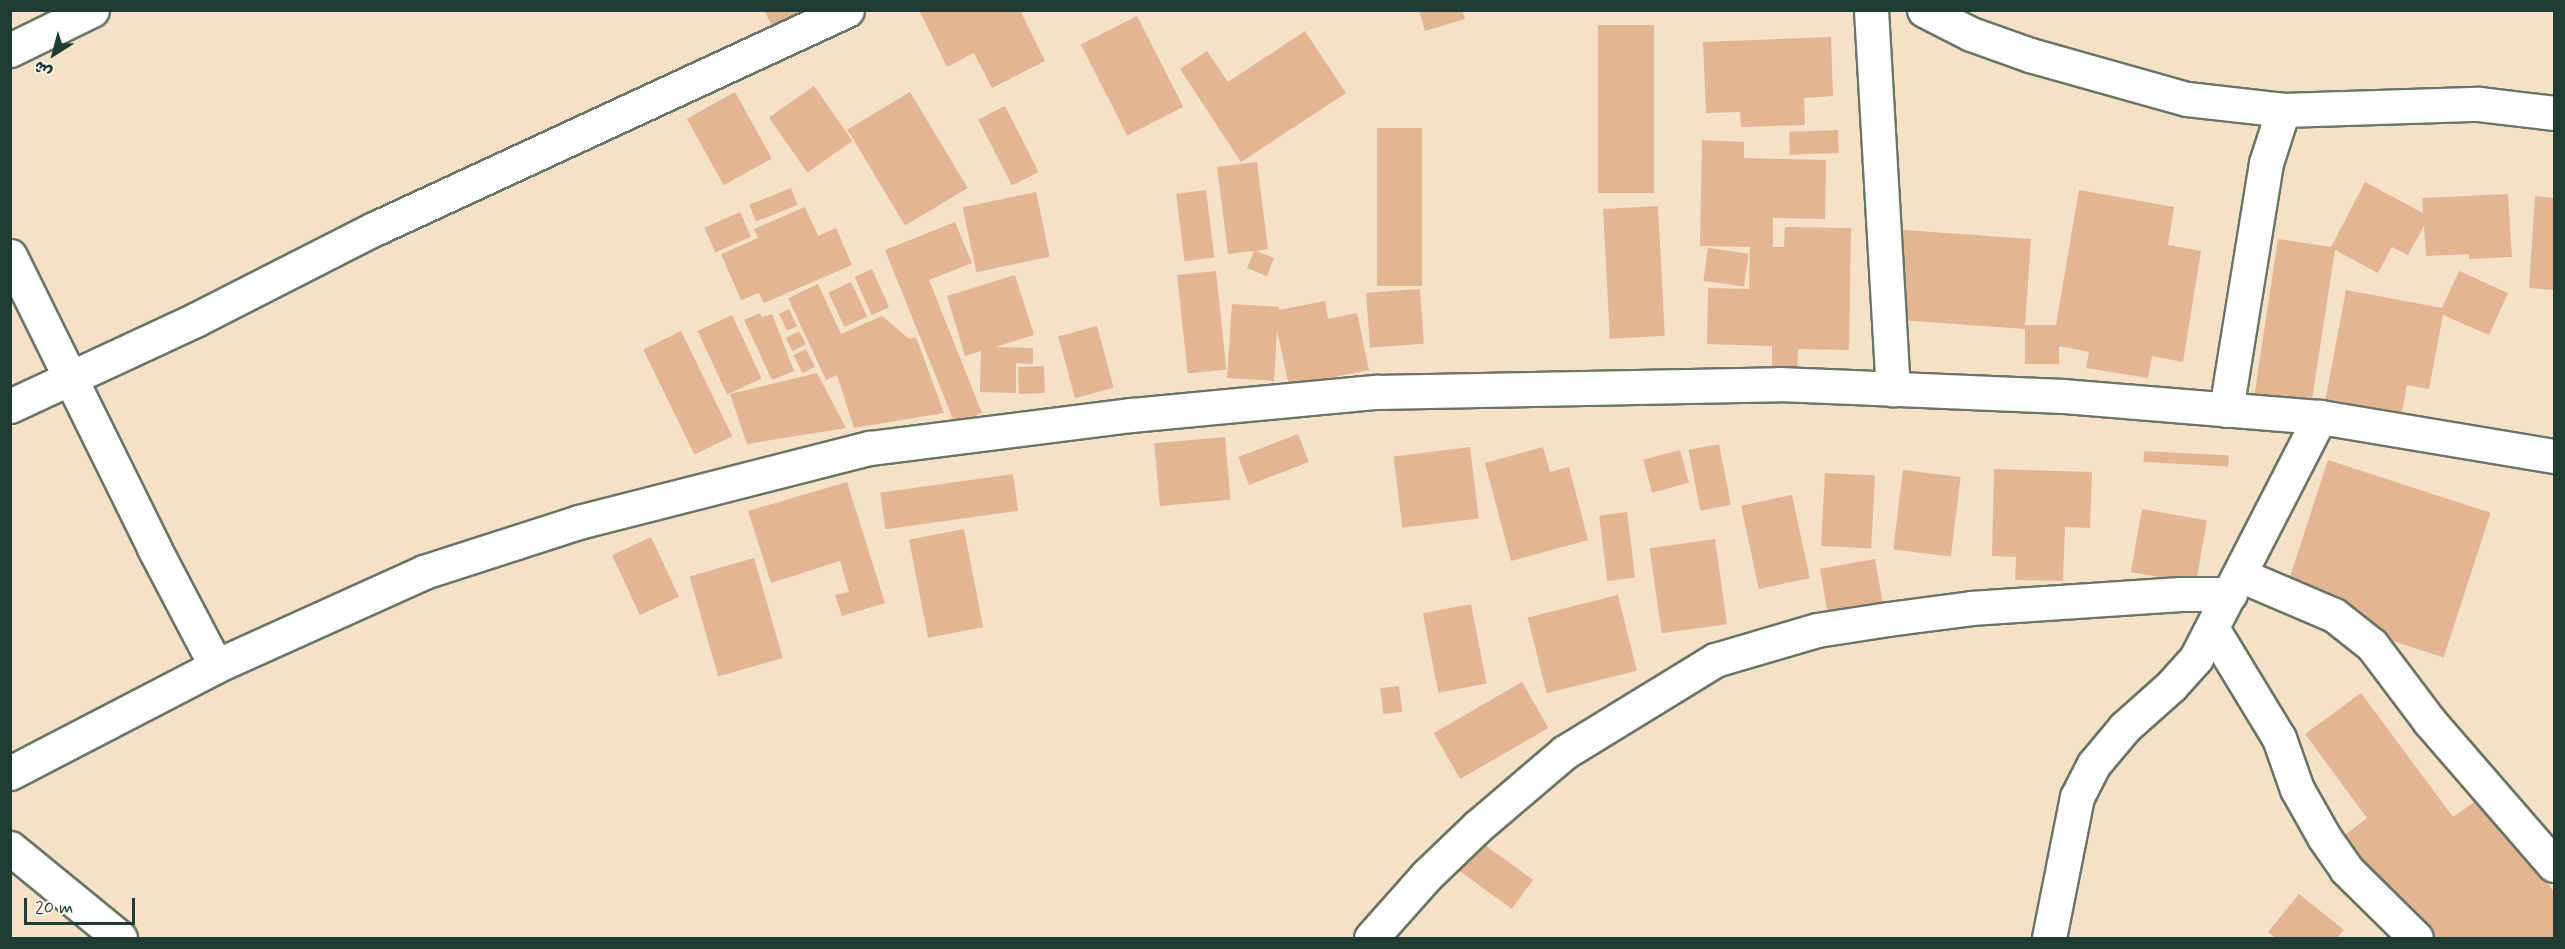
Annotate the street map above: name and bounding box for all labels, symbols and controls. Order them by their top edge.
north arrow [24,24,84,84]
text: ش [30,55,56,83]
scale bar [27,886,138,924]
text: 20 m [35,896,73,920]

